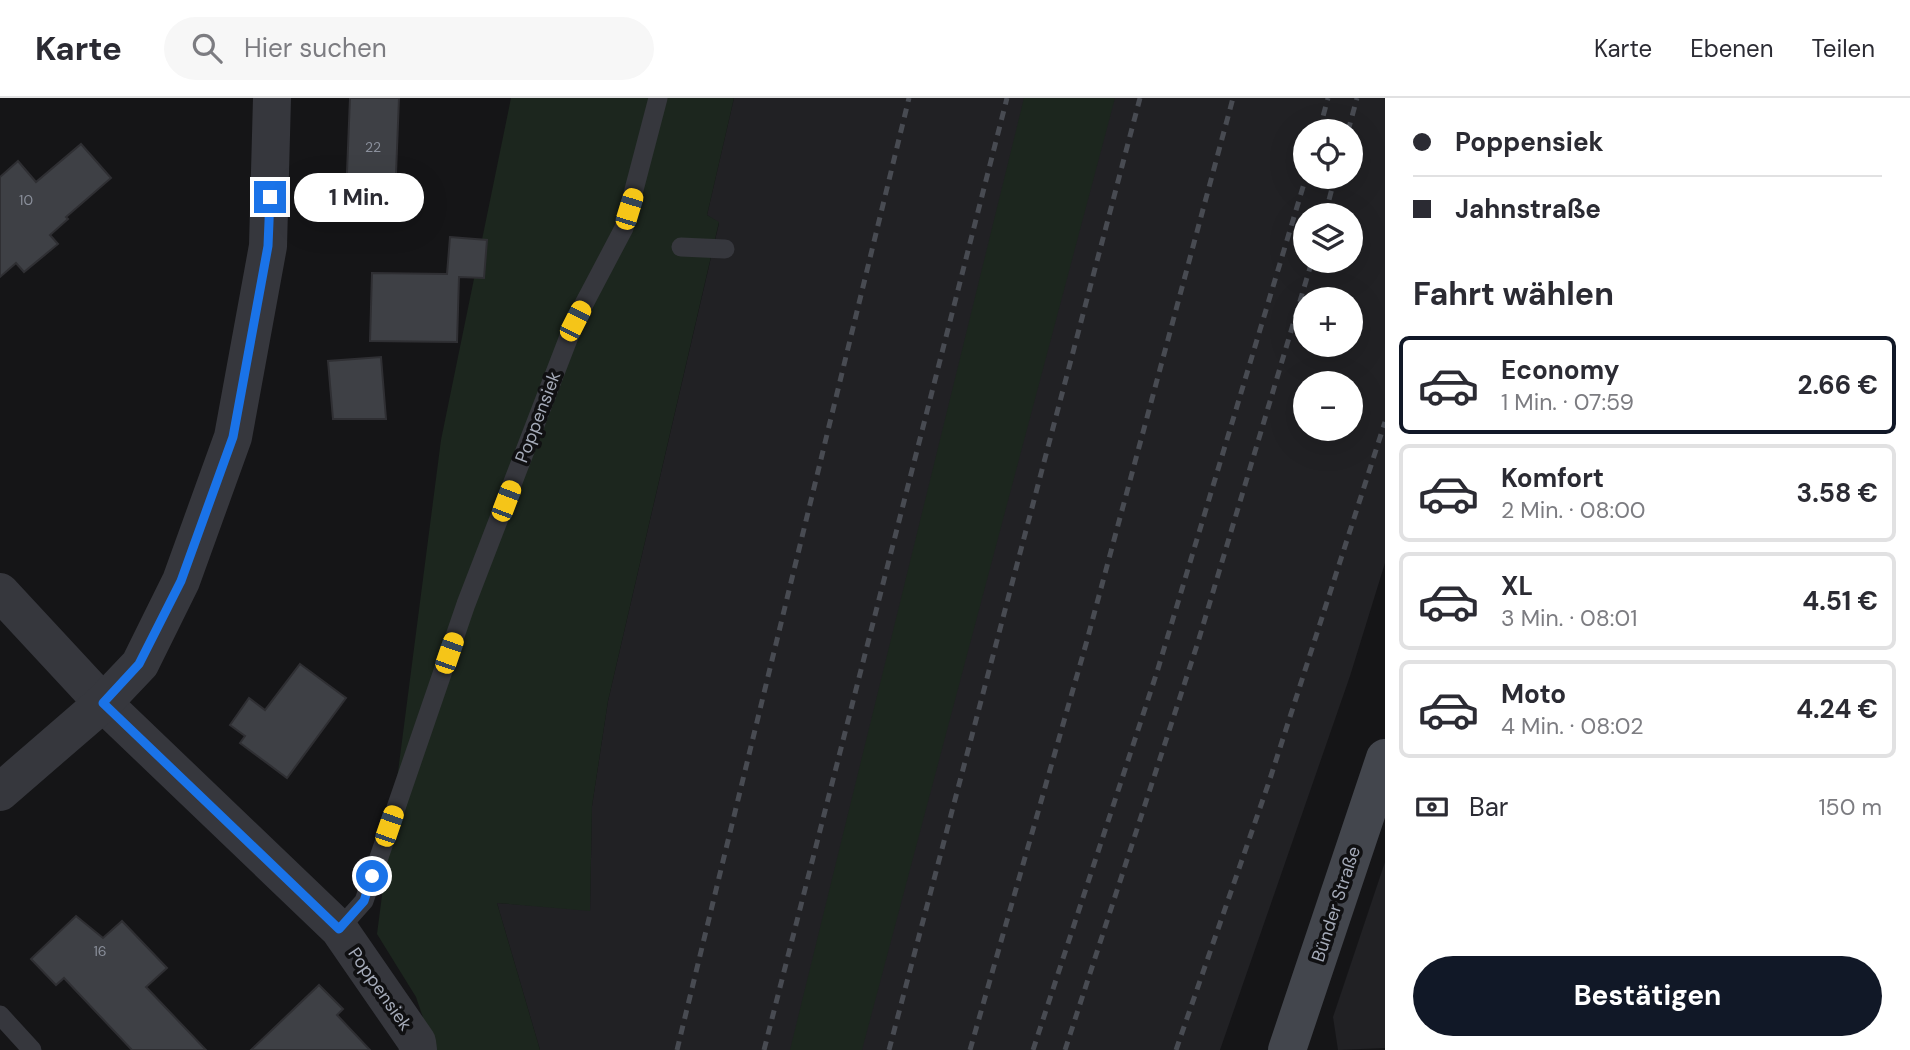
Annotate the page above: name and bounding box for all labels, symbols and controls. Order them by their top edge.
search box [164,17,654,80]
text: Karte [35,27,122,70]
icon: search [188,29,226,67]
text: Hier suchen [244,31,387,65]
text: Karte [1594,33,1652,64]
text: Ebenen [1690,33,1774,64]
text: Teilen [1812,33,1875,64]
map controls [1293,119,1363,441]
button: locate [1293,119,1363,189]
text: Poppensiek [1455,125,1604,159]
house number: 22 [365,138,381,156]
callout: 1 Min. [294,172,424,222]
route end [254,181,286,213]
text: 1 Min. [329,182,389,212]
car [613,186,646,232]
house number: 10 [19,191,33,209]
text: Jahnstraße [1455,192,1601,226]
button: layers [1293,203,1363,273]
text: Fahrt wählen [1413,273,1614,315]
button: + [1293,287,1363,357]
car [557,298,594,344]
text: Economy [1501,353,1619,387]
icon: car [1417,354,1480,417]
street label: Poppensiek [510,368,566,466]
text: 2.66 € [1798,368,1878,402]
button: − [1293,371,1363,441]
text: 1 Min. · 07:59 [1501,387,1634,417]
text: Komfort [1501,461,1604,495]
icon: car [1417,462,1480,525]
text: 3.58 € [1796,476,1878,510]
car [489,478,524,524]
text: 2 Min. · 08:00 [1501,495,1646,525]
text: XL [1501,569,1533,603]
icon: car [1417,570,1480,633]
text: 4.51 € [1802,584,1878,618]
text: 3 Min. · 08:01 [1501,603,1637,633]
car [433,630,466,676]
text: Moto [1501,677,1566,711]
icon: car [1417,678,1480,741]
text: 4.24 € [1796,692,1878,726]
text: 4 Min. · 08:02 [1501,711,1644,741]
icon: cash [1413,788,1451,826]
text: Bar [1469,790,1508,824]
text: 150 m [1818,792,1882,822]
car [373,803,406,849]
street label: Bünder Straße [1306,843,1366,965]
route start [356,860,388,892]
house number: 16 [93,942,107,960]
street label: Poppensiek [343,943,417,1035]
button: Bestätigen [1413,956,1882,1036]

